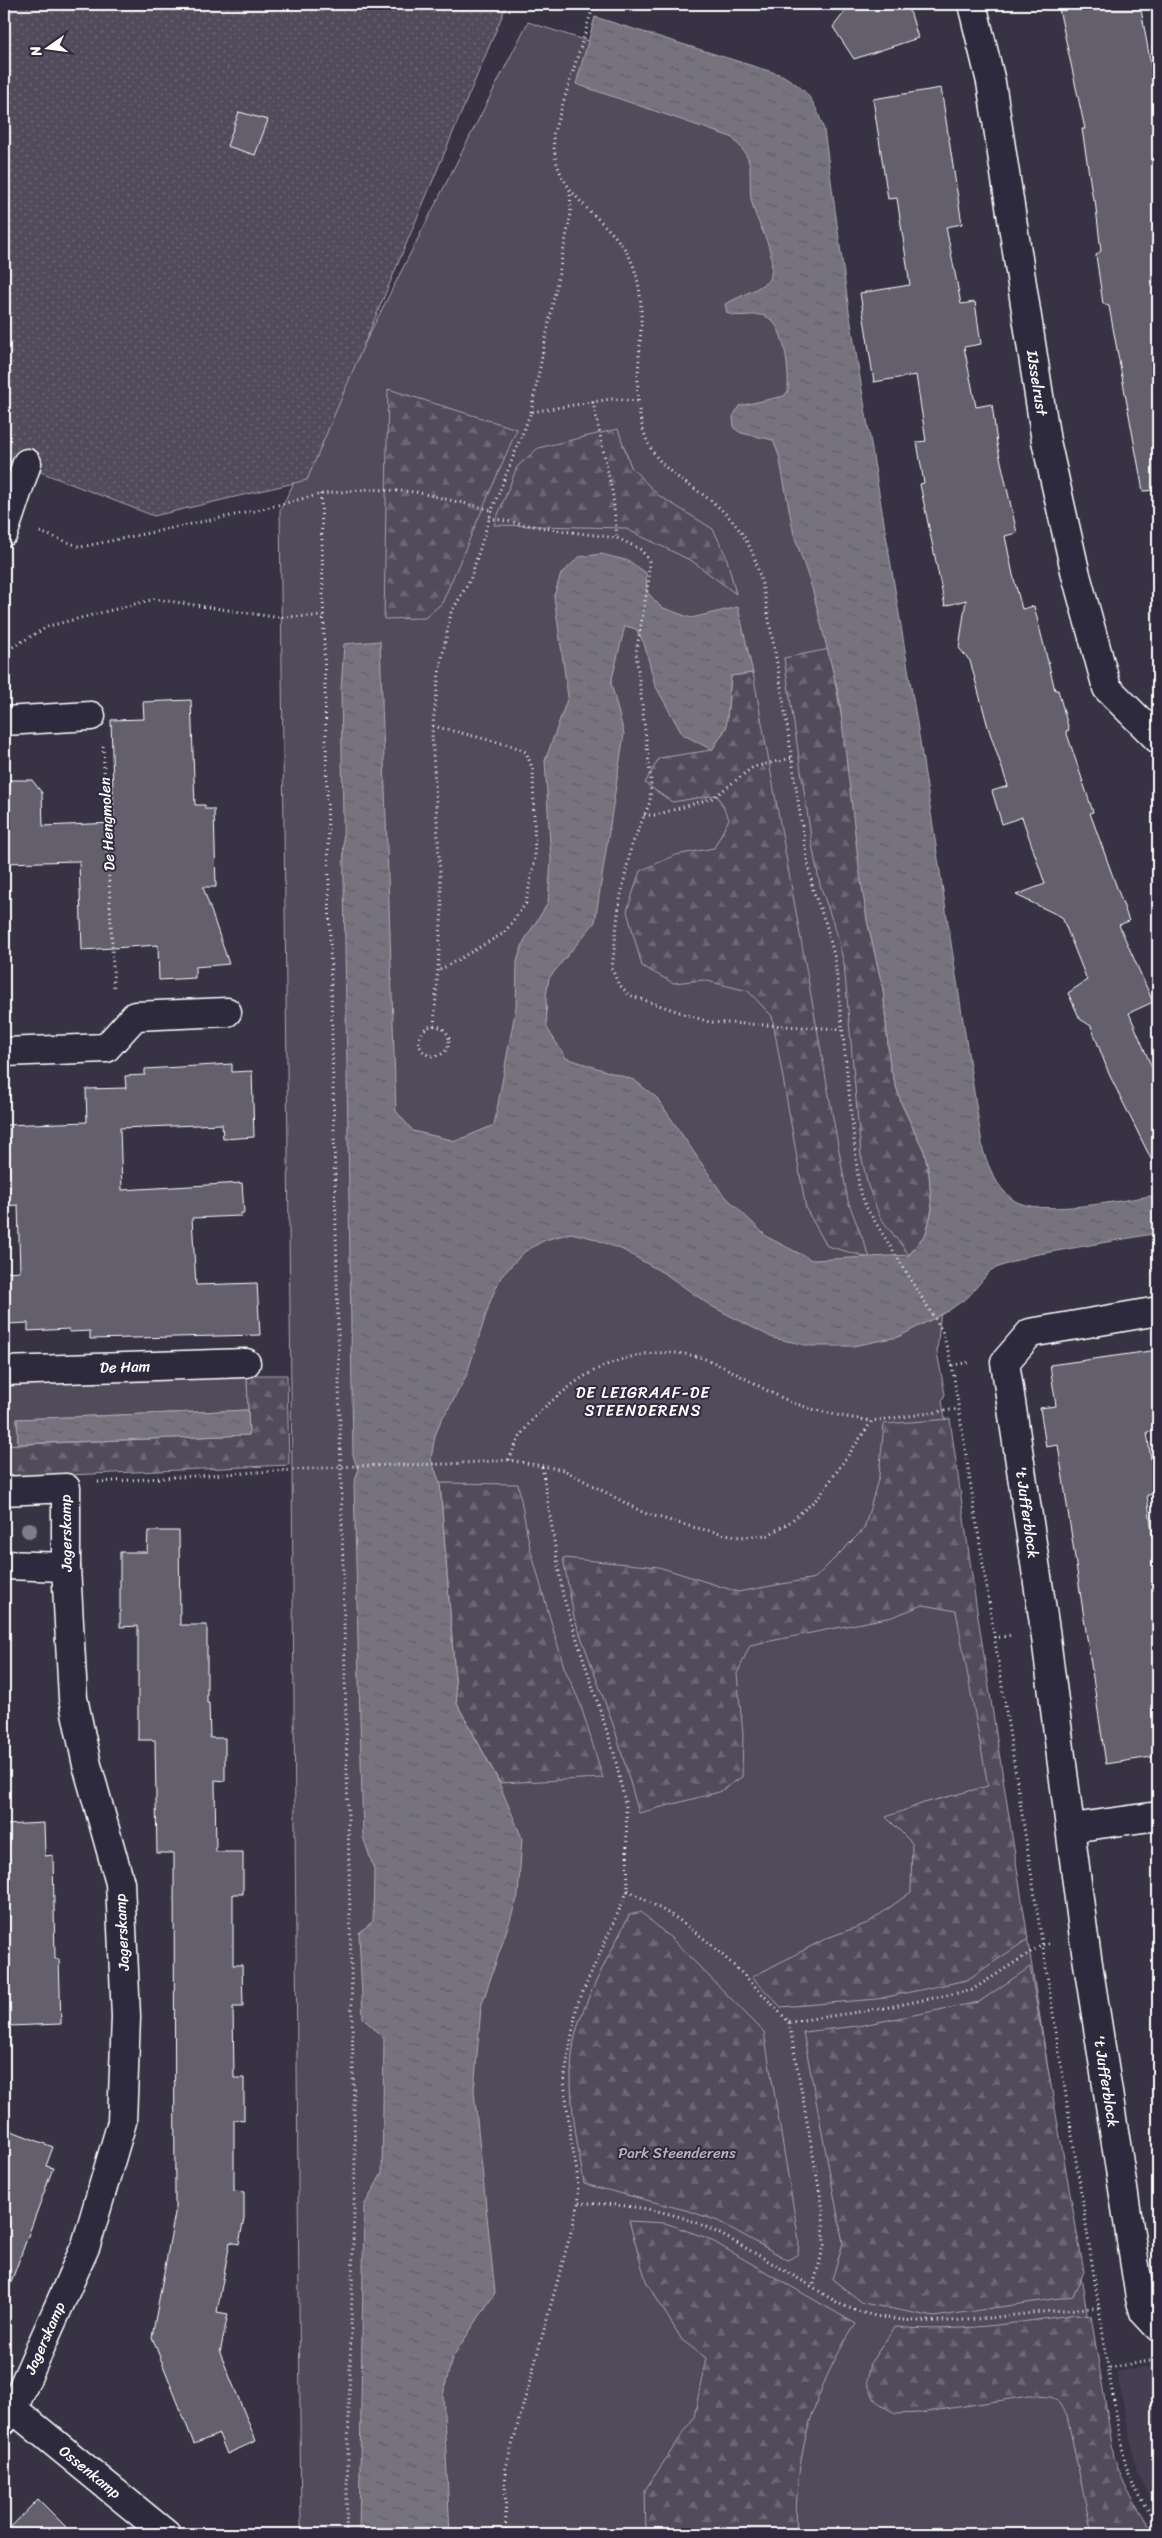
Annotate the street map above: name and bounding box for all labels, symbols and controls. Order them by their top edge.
north arrow [22,22,72,72]
text: N [22,43,49,60]
street label: IJsselrust [1019,347,1055,419]
street label: De Hengmolen [92,777,122,871]
street label: De Ham [99,1353,151,1381]
district label: DE LEIGRAAF-DE STEENDERENS [576,1378,710,1425]
street label: 't Jufferblock [1008,1464,1046,1560]
street label: Jagerskamp [52,1494,80,1573]
street label: Jagerskamp [107,1893,137,1972]
street label: 't Jufferblock [1086,2033,1126,2129]
park label: Park Steenderens [618,2140,736,2166]
street label: Jagerskamp [17,2297,73,2379]
street label: Ossenkamp [53,2439,127,2506]

